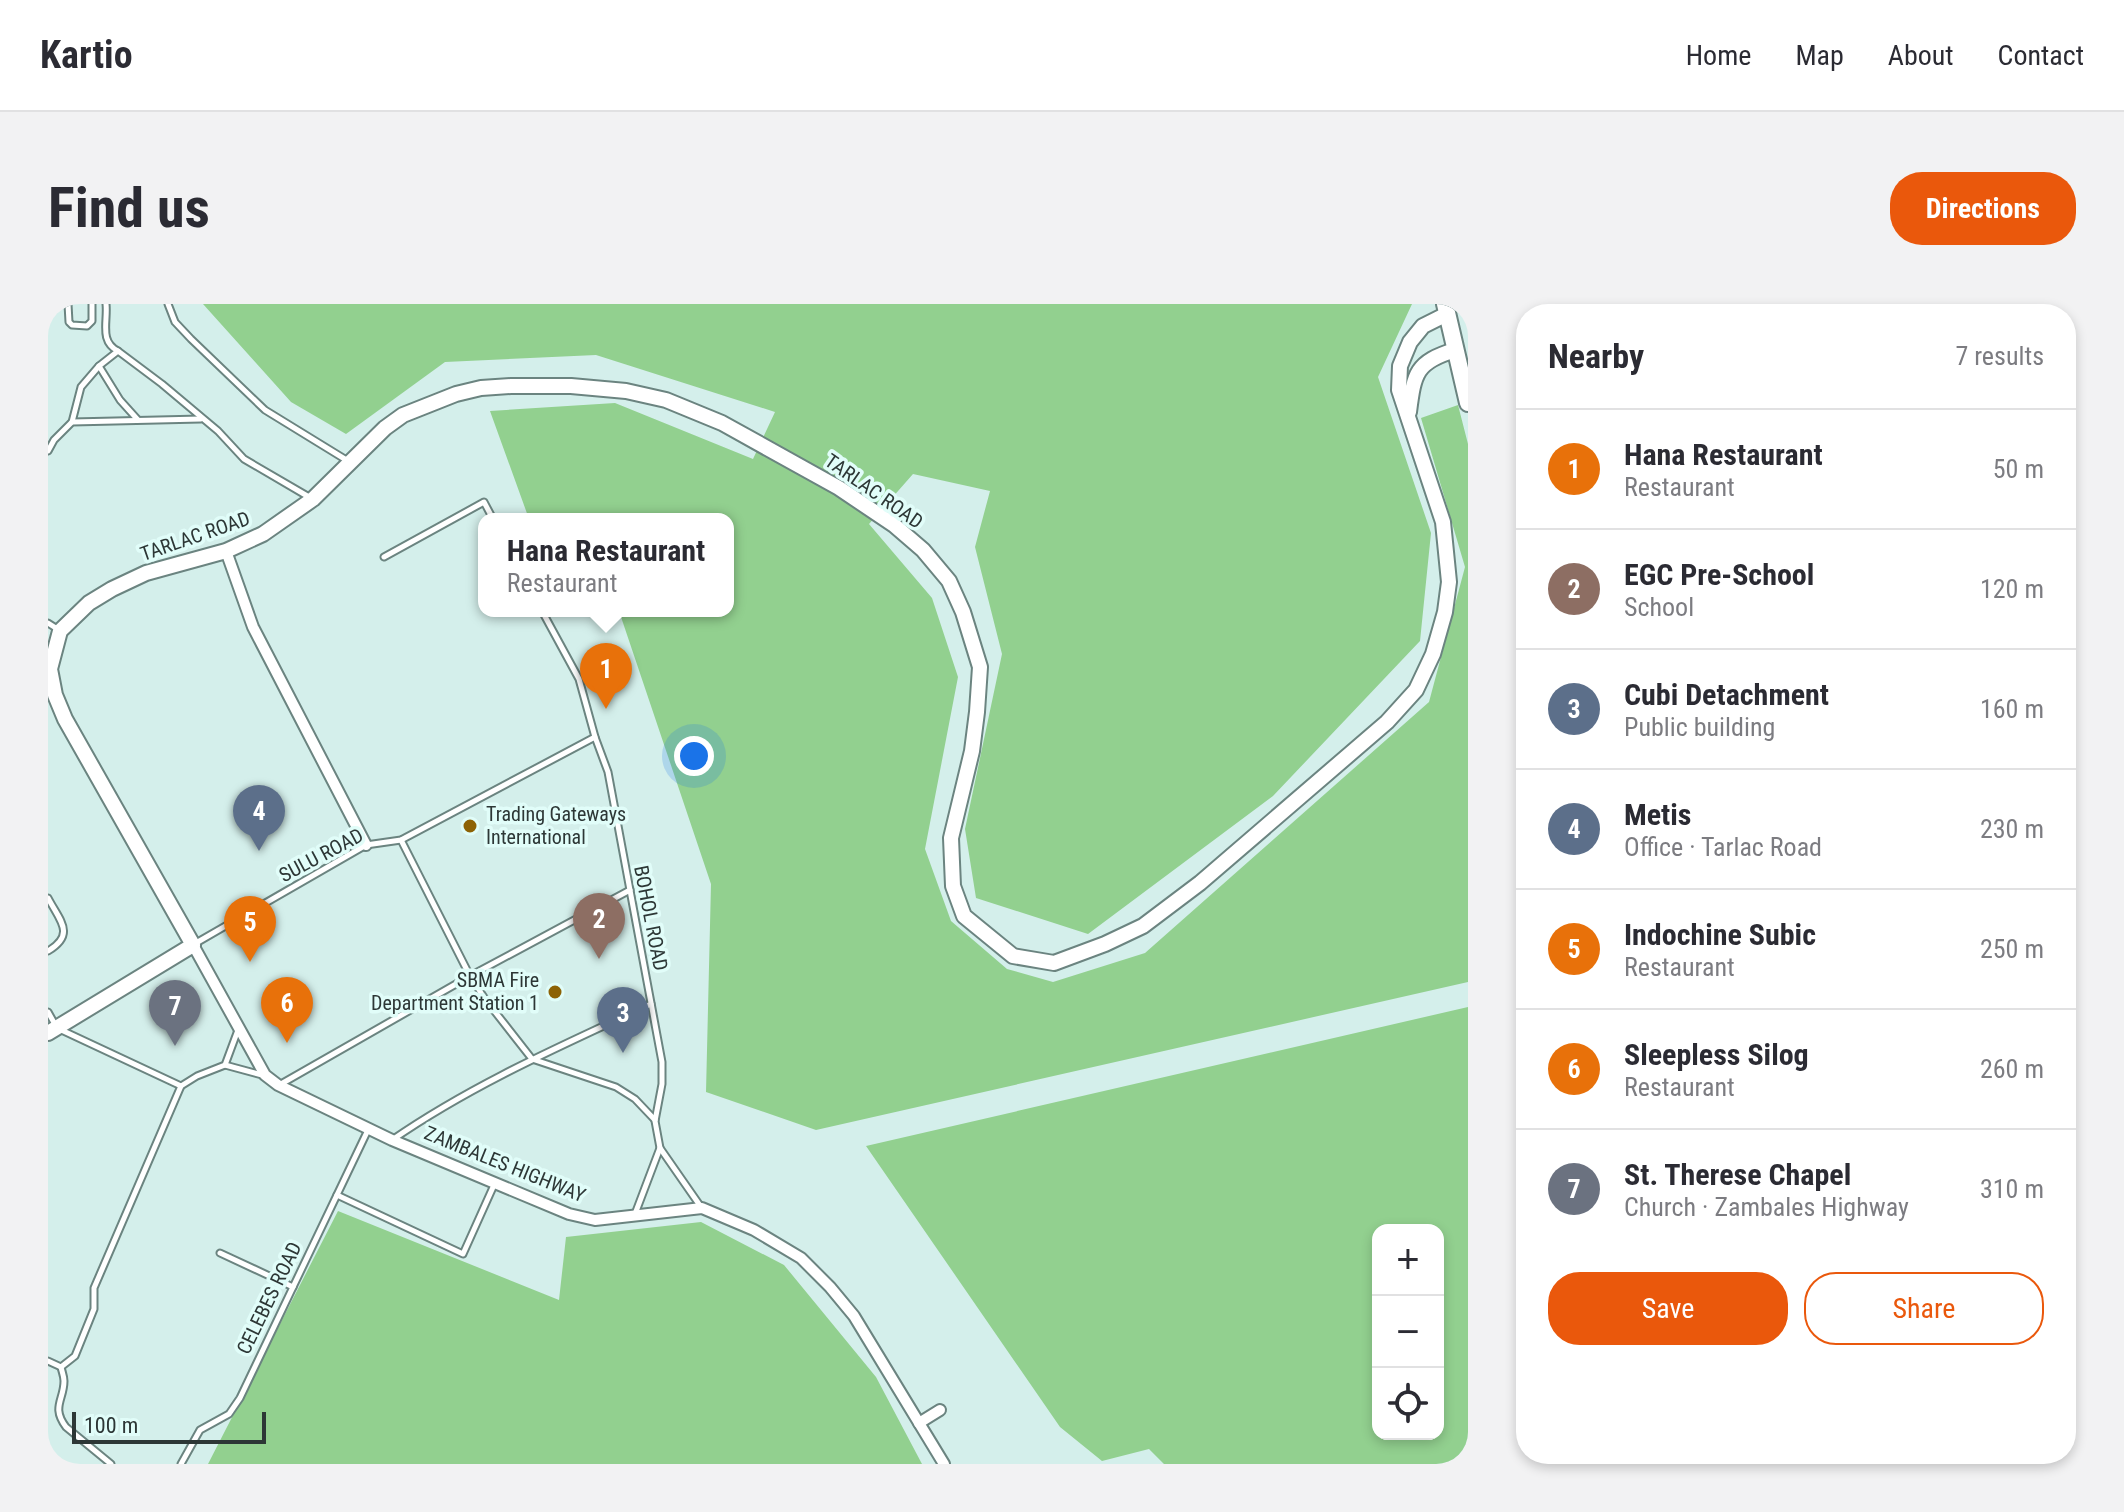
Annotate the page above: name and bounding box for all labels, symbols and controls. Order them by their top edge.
text: Kartio [40,33,133,77]
text: Home [1686,39,1751,72]
text: Map [1795,39,1844,72]
text: About [1888,39,1954,72]
text: Contact [1998,39,2084,72]
button: Directions [1890,172,2076,245]
text: Find us [48,175,210,241]
text: Nearby [1548,336,1644,376]
text: 7 results [1955,341,2044,371]
text: Hana Restaurant [1624,437,1823,472]
street label: TARLAC ROAD [820,448,928,534]
text: 1 [1567,454,1581,484]
text: 50 m [1993,454,2044,484]
text: Restaurant [1624,472,1735,502]
street label: TARLAC ROAD [137,506,253,566]
popup [478,513,734,617]
text: Hana Restaurant [507,533,705,568]
text: EGC Pre-School [1624,557,1814,592]
text: Restaurant [507,568,617,598]
text: 2 [1567,574,1581,604]
text: 120 m [1980,574,2044,604]
text: School [1624,592,1694,622]
pin: 1 [580,643,632,709]
text: Cubi Detachment [1624,677,1829,712]
text: 3 [1567,694,1581,724]
text: 160 m [1980,694,2044,724]
text: Public building [1624,712,1775,742]
your location [674,736,714,776]
pin: 4 [233,785,285,851]
text: Metis [1624,797,1692,832]
place label: Trading Gateways International [486,802,626,849]
text: 4 [1567,814,1581,844]
text: 230 m [1980,814,2044,844]
marker: Trading Gateways International [461,817,479,835]
street label: SULU ROAD [275,823,367,887]
text: Office · Tarlac Road [1624,832,1822,862]
street label: BOHOL ROAD [629,863,673,973]
pin: 2 [573,893,625,959]
pin: 5 [224,896,276,962]
text: Indochine Subic [1624,917,1816,952]
text: 5 [1567,934,1581,964]
text: 250 m [1980,934,2044,964]
text: Restaurant [1624,952,1735,982]
place label: SBMA Fire Department Station 1 [371,968,539,1015]
pin: 6 [261,977,313,1043]
pin: 7 [149,980,201,1046]
marker: SBMA Fire Department Station 1 [546,983,564,1001]
pin: 3 [597,987,649,1053]
text: Sleepless Silog [1624,1037,1809,1072]
text: 6 [1567,1054,1581,1084]
text: 260 m [1980,1054,2044,1084]
text: Restaurant [1624,1072,1735,1102]
street label: ZAMBALES HIGHWAY [421,1121,590,1207]
text: St. Therese Chapel [1624,1157,1851,1192]
text: 7 [1567,1174,1581,1204]
text: 310 m [1980,1174,2044,1204]
text: Church · Zambales Highway [1624,1192,1909,1222]
map controls [1372,1224,1444,1440]
button: + [1372,1224,1444,1296]
street label: CELEBES ROAD [231,1238,307,1358]
button: Save [1548,1272,1788,1345]
button: Share [1804,1272,2044,1345]
button: − [1372,1296,1444,1368]
button: locate [1372,1368,1444,1440]
scale bar [72,1408,266,1444]
text: 100 m [84,1413,138,1438]

